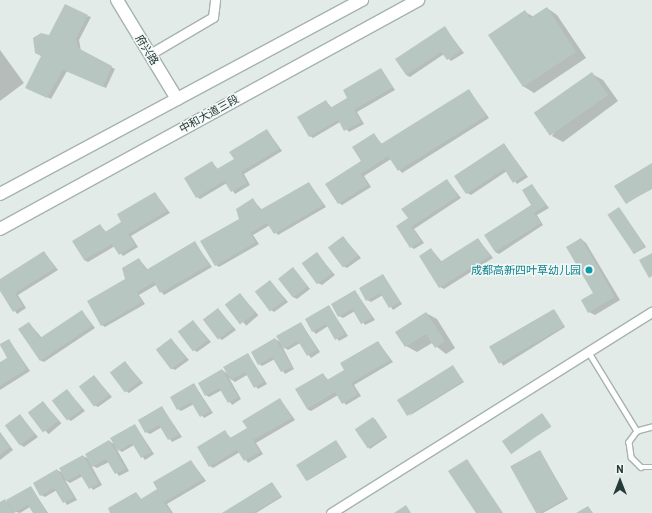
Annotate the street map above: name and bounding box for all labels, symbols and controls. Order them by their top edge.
street label: 府兴路 [133,32,161,68]
street label: 中和大道三段 [177,92,241,136]
place label: 成都高新四叶草幼儿园 [471,263,581,277]
marker: 成都高新四叶草幼儿园 [584,265,594,275]
north arrow [600,461,640,501]
text: N [616,462,624,475]

